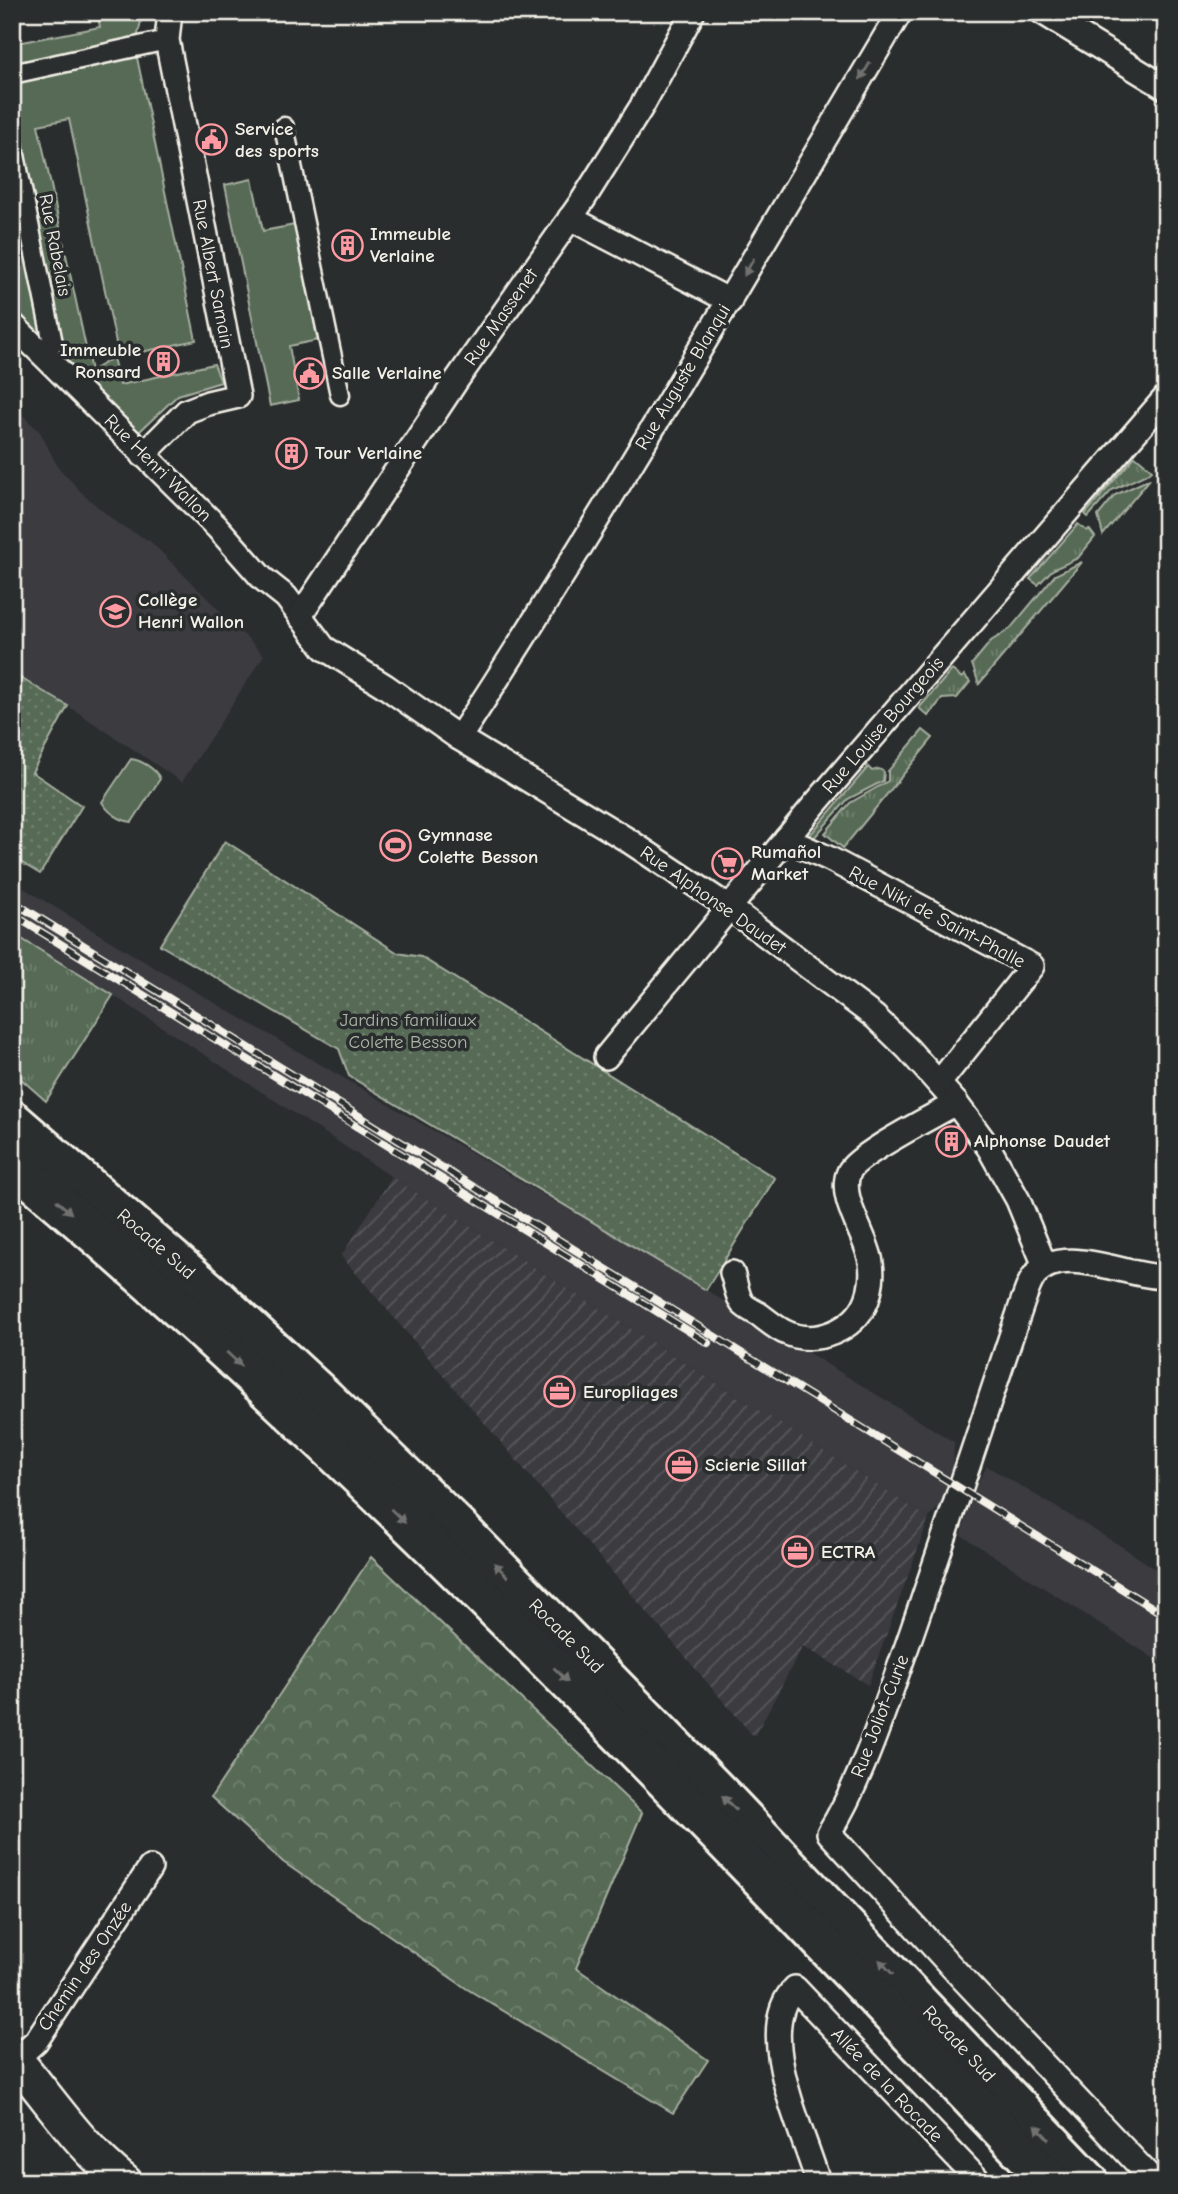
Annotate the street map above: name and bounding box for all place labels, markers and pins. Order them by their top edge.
place label: Service des sports [235,118,319,162]
public building icon: Service des sports [195,123,229,157]
place label: Immeuble Verlaine [370,223,451,267]
building icon: Immeuble Verlaine [330,228,364,262]
place label: Immeuble Ronsard [60,339,141,383]
building icon: Immeuble Ronsard [147,344,181,378]
public building icon: Salle Verlaine [292,356,326,390]
place label: Salle Verlaine [332,362,442,384]
building icon: Tour Verlaine [275,436,309,470]
place label: Tour Verlaine [315,442,422,464]
place label: Collège Henri Wallon [138,589,244,633]
school or university icon: Collège Henri Wallon [98,594,132,628]
place label: Gymnase Colette Besson [418,824,538,868]
sports icon: Gymnase Colette Besson [378,829,412,863]
place label: Rumañol Market [751,841,821,885]
supermarket icon: Rumañol Market [711,846,745,880]
building icon: Alphonse Daudet [934,1124,968,1158]
place label: Alphonse Daudet [974,1130,1111,1152]
office icon: Europliages [543,1375,577,1409]
place label: Europliages [583,1381,678,1403]
office icon: Scierie Sillat [665,1448,699,1482]
place label: Scierie Sillat [705,1454,807,1476]
office icon: ECTRA [781,1535,815,1569]
place label: ECTRA [821,1541,876,1563]

